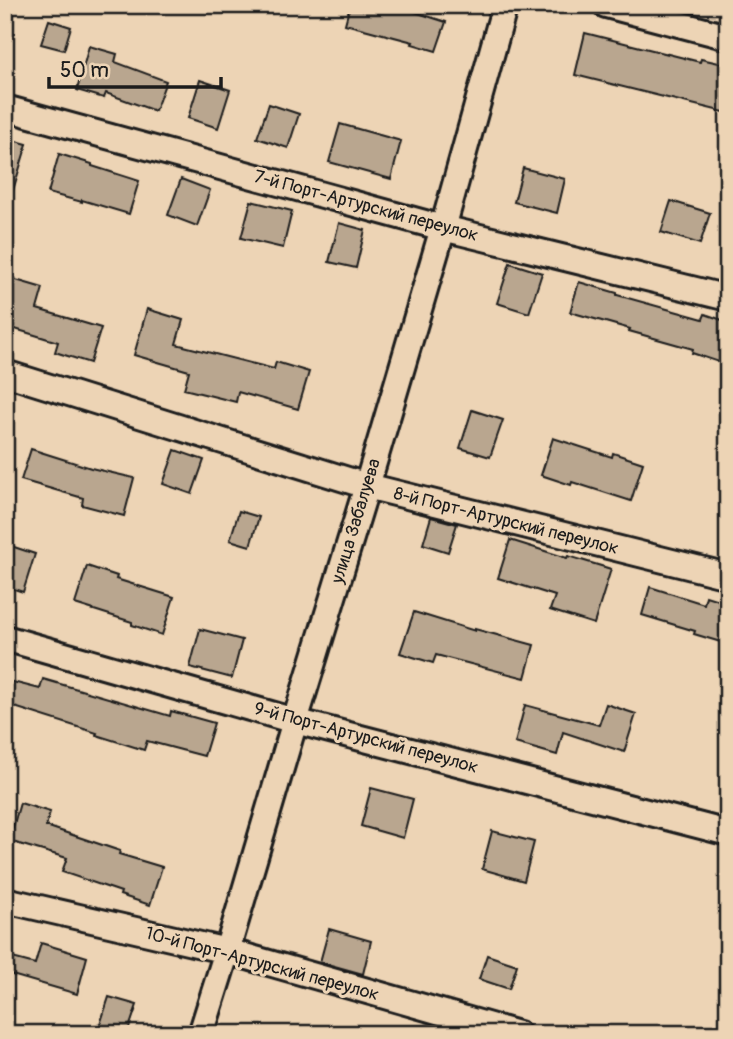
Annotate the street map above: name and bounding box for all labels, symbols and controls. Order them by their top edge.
scale bar [49,46,220,90]
text: 50 m [60,57,109,84]
street label: 7-й Порт-Артурский переулок [251,165,481,247]
street label: улица Забалуева [326,456,386,587]
street label: 8-й Порт-Артурский переулок [391,482,621,560]
street label: 9-й Порт-Артурский переулок [251,697,481,779]
street label: 10-й Порт-Артурский переулок [143,922,381,1006]

